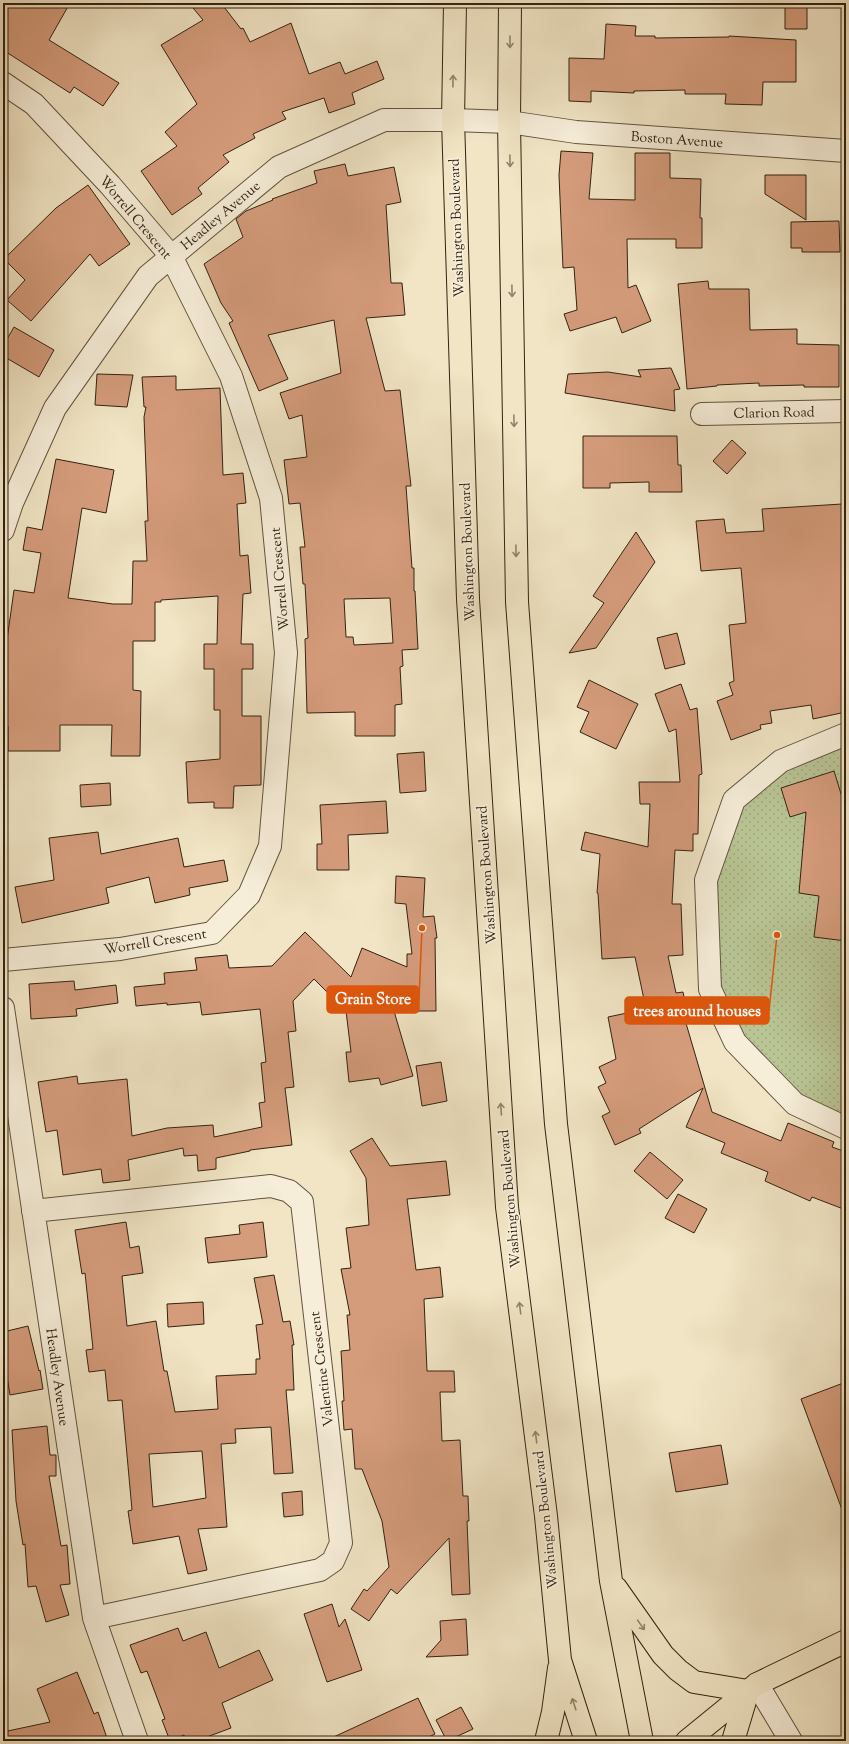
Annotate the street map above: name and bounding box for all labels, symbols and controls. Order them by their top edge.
one-way arrow [506,35,514,48]
one-way arrow [449,75,457,88]
street label: Boston Avenue [630,128,724,154]
one-way arrow [506,154,514,167]
street label: Washington Boulevard [446,158,470,298]
street label: Worrell Crescent [93,172,176,265]
street label: Headley Avenue [177,177,265,256]
one-way arrow [508,284,516,297]
street label: Clarion Road [733,403,815,425]
one-way arrow [510,414,518,427]
street label: Washington Boulevard [457,482,481,622]
street label: Worrell Crescent [266,526,295,631]
one-way arrow [512,544,520,557]
street label: Washington Boulevard [473,805,503,945]
street label: Worrell Crescent [103,925,208,961]
callout: Grain Store [327,986,419,1013]
text: Grain Store [335,990,411,1011]
callout: trees around houses [625,997,769,1024]
text: trees around houses [633,1002,761,1023]
one-way arrow [497,1103,504,1116]
street label: Washington Boulevard [495,1129,527,1269]
one-way arrow [516,1302,524,1315]
street label: Valentine Crescent [306,1310,340,1427]
street label: Headley Avenue [39,1327,73,1427]
one-way arrow [532,1431,540,1444]
street label: Washington Boulevard [530,1450,564,1590]
one-way arrow [637,1619,645,1630]
one-way arrow [570,1697,577,1710]

